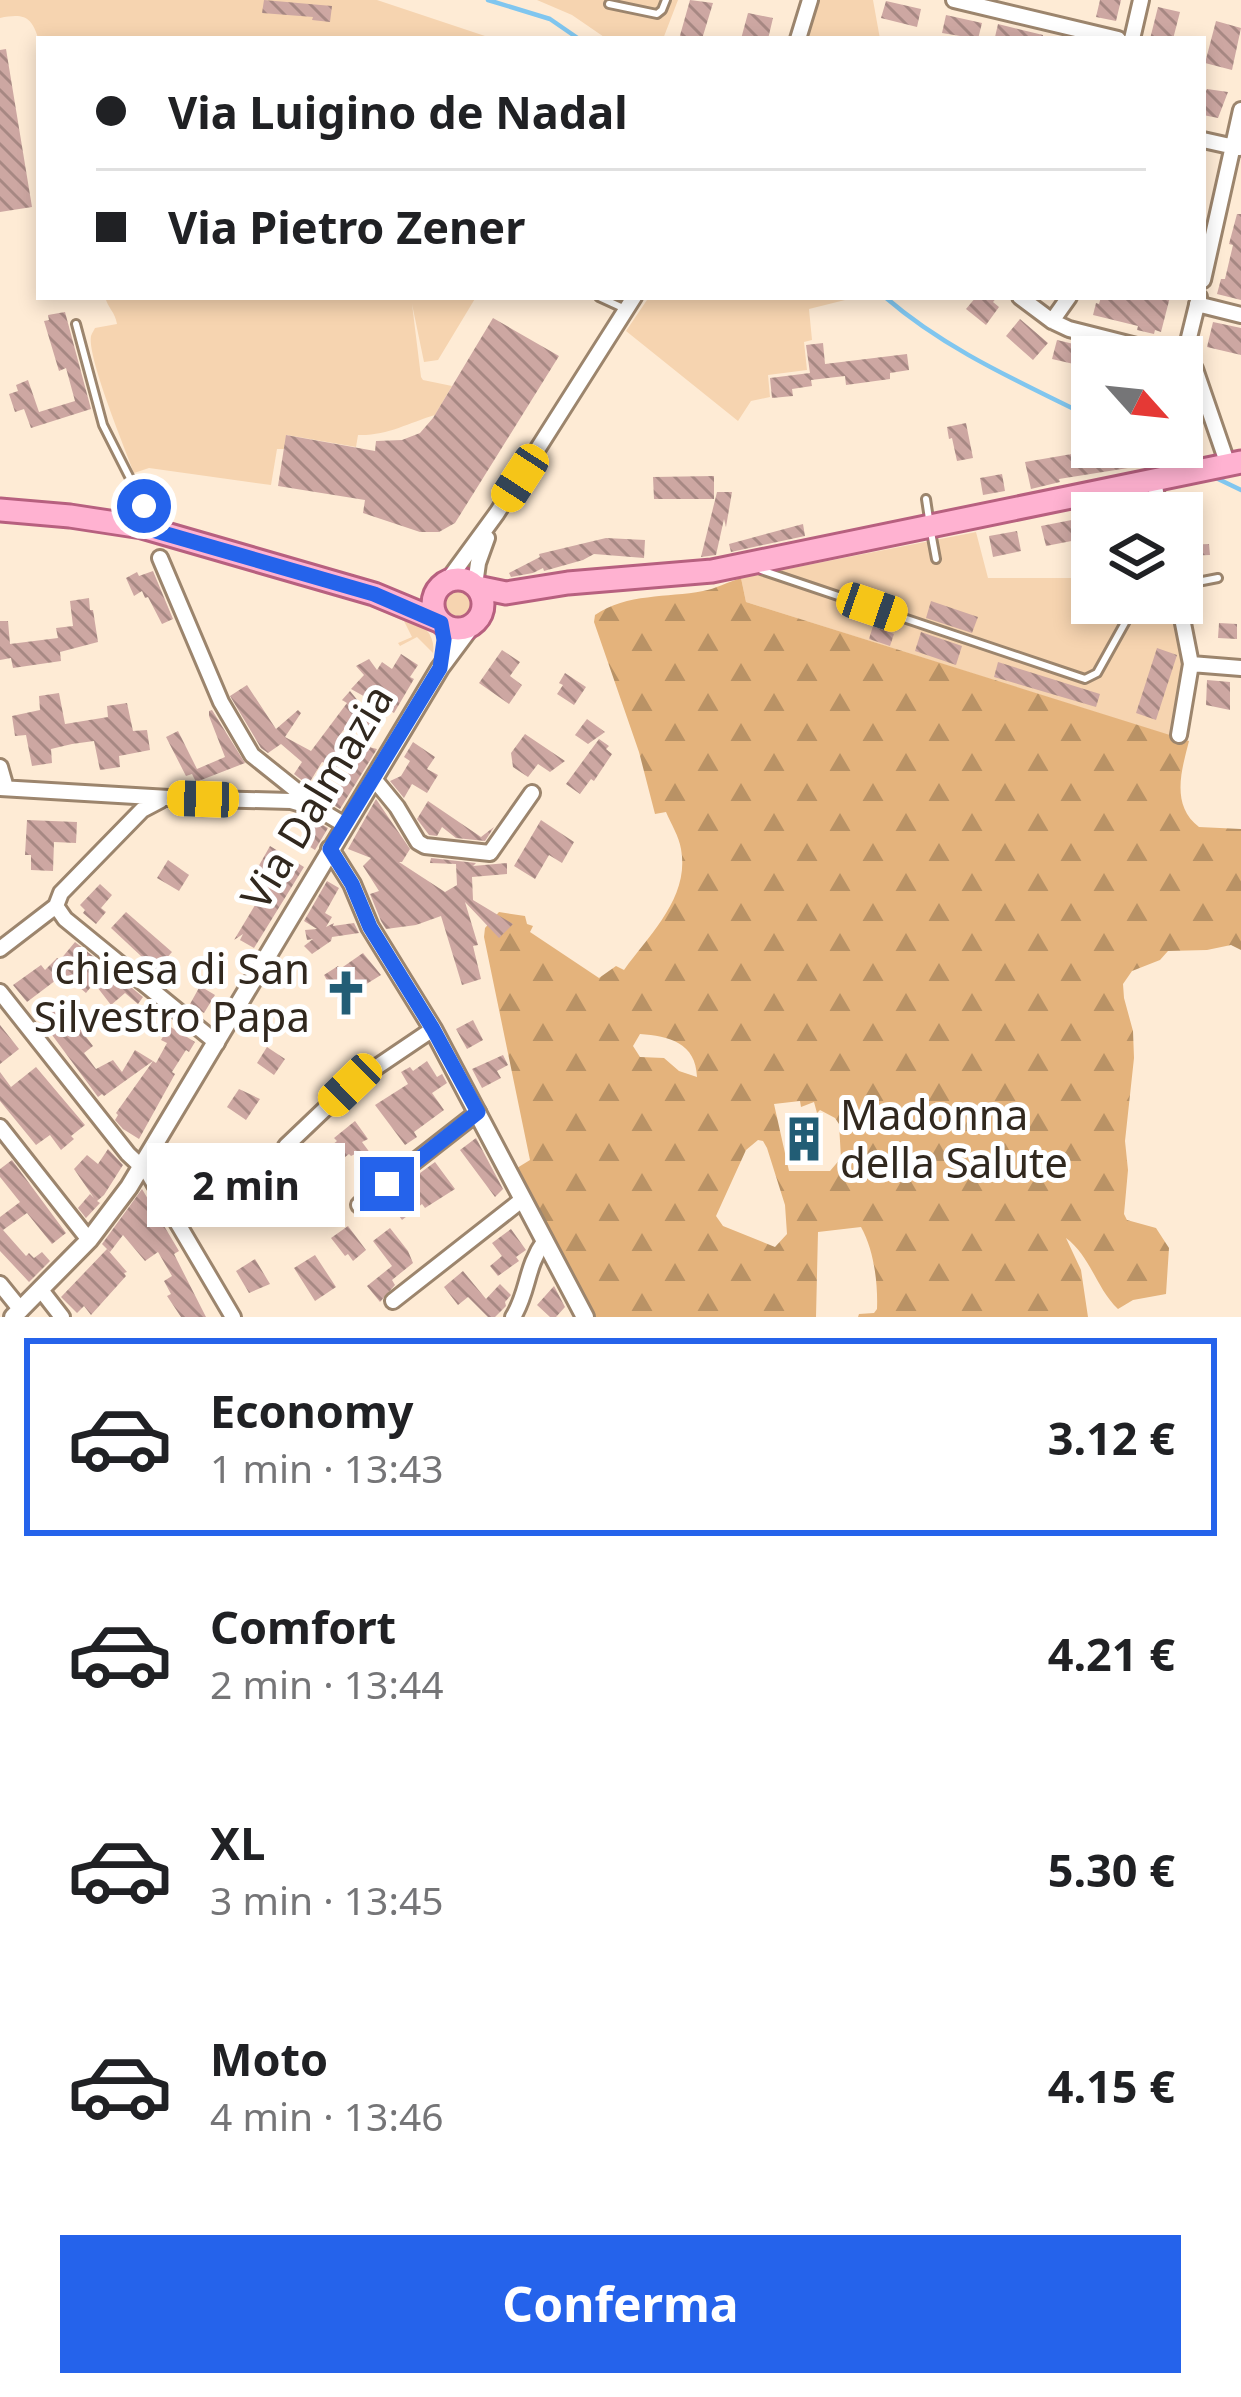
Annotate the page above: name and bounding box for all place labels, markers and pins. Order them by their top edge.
place label: chiesa di San Silvestro Papa [34,939,310,1044]
church icon: chiesa di San Silvestro Papa [321,968,371,1018]
place label: Madonna della Salute [840,1085,1068,1190]
building icon: Madonna della Salute [779,1114,829,1164]

